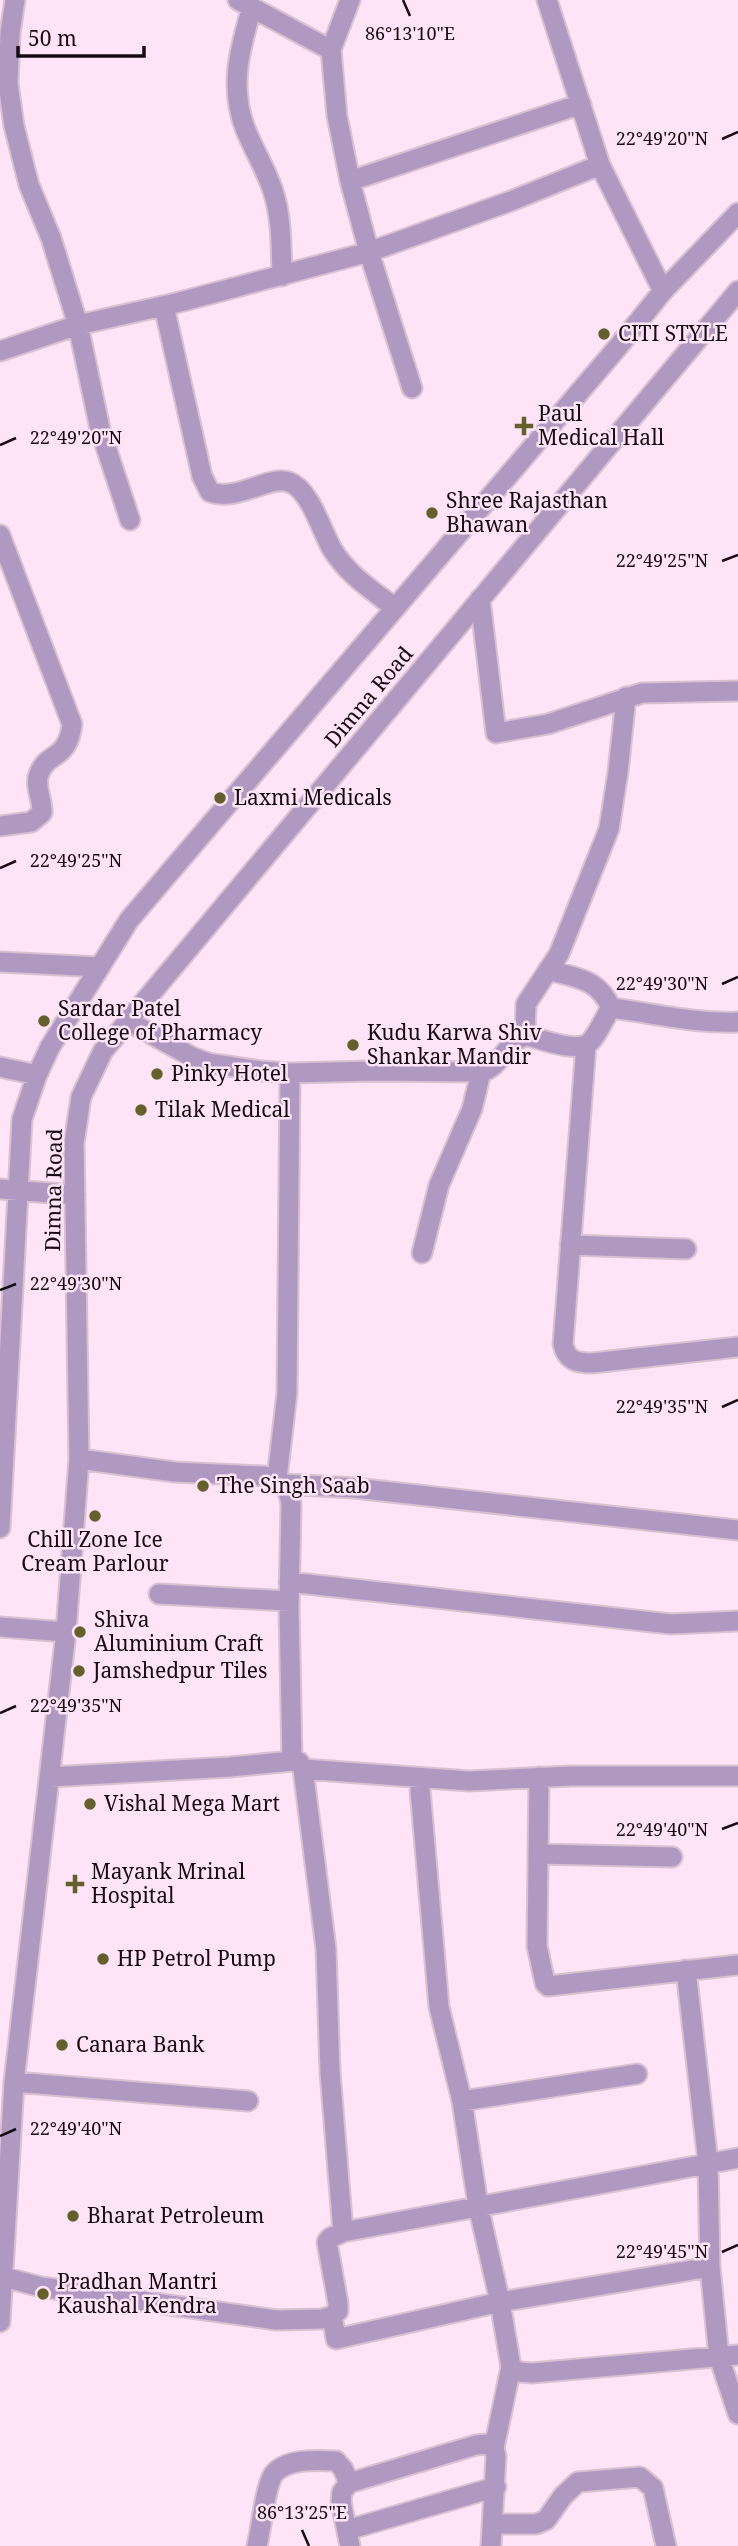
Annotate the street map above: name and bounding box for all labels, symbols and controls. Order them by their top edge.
scale bar [18,14,144,58]
text: 86°13'10"E [365,21,455,45]
text: 50 m [28,24,77,52]
text: 22°49'20"N [616,126,709,150]
place label: CITI STYLE [618,319,728,347]
marker: CITI STYLE [596,326,612,342]
place label: Paul Medical Hall [538,399,665,451]
marker: Paul Medical Hall [516,418,532,434]
text: 22°49'20"N [30,425,123,449]
place label: Shree Rajasthan Bhawan [446,486,608,538]
marker: Shree Rajasthan Bhawan [424,505,440,521]
text: 22°49'25"N [616,548,709,572]
street label: Dimna Road [318,640,419,753]
place label: Laxmi Medicals [234,783,392,811]
marker: Laxmi Medicals [212,790,228,806]
text: 22°49'25"N [30,848,123,872]
text: 22°49'30"N [616,971,709,995]
place label: Sardar Patel College of Pharmacy [58,994,262,1046]
marker: Sardar Patel College of Pharmacy [36,1013,52,1029]
place label: Kudu Karwa Shiv Shankar Mandir [367,1018,543,1070]
marker: Kudu Karwa Shiv Shankar Mandir [345,1037,361,1053]
place label: Pinky Hotel [171,1059,288,1087]
marker: Pinky Hotel [149,1066,165,1082]
place label: Tilak Medical [155,1095,290,1123]
marker: Tilak Medical [133,1102,149,1118]
street label: Dimna Road [38,1128,68,1252]
text: 22°49'30"N [30,1271,123,1295]
text: 22°49'35"N [616,1394,709,1418]
place label: The Singh Saab [217,1471,370,1499]
marker: The Singh Saab [195,1478,211,1494]
marker: Chill Zone Ice Cream Parlour [87,1508,103,1524]
place label: Chill Zone Ice Cream Parlour [21,1525,169,1577]
place label: Shiva Aluminium Craft [94,1605,263,1657]
marker: Shiva Aluminium Craft [72,1624,88,1640]
place label: Jamshedpur Tiles [92,1656,268,1684]
marker: Jamshedpur Tiles [71,1663,87,1679]
text: 22°49'35"N [30,1693,123,1717]
place label: Vishal Mega Mart [104,1789,280,1817]
marker: Vishal Mega Mart [82,1796,98,1812]
text: 22°49'40"N [616,1817,709,1841]
place label: Mayank Mrinal Hospital [91,1857,246,1909]
marker: Mayank Mrinal Hospital [65,1874,85,1894]
place label: HP Petrol Pump [117,1944,276,1972]
marker: HP Petrol Pump [95,1951,111,1967]
place label: Canara Bank [76,2030,205,2058]
marker: Canara Bank [54,2037,70,2053]
text: 22°49'40"N [30,2116,123,2140]
place label: Bharat Petroleum [87,2201,264,2229]
marker: Bharat Petroleum [65,2208,81,2224]
text: 22°49'45"N [616,2239,709,2263]
place label: Pradhan Mantri Kaushal Kendra [57,2267,217,2319]
marker: Pradhan Mantri Kaushal Kendra [35,2286,51,2302]
text: 86°13'25"E [257,2500,347,2524]

